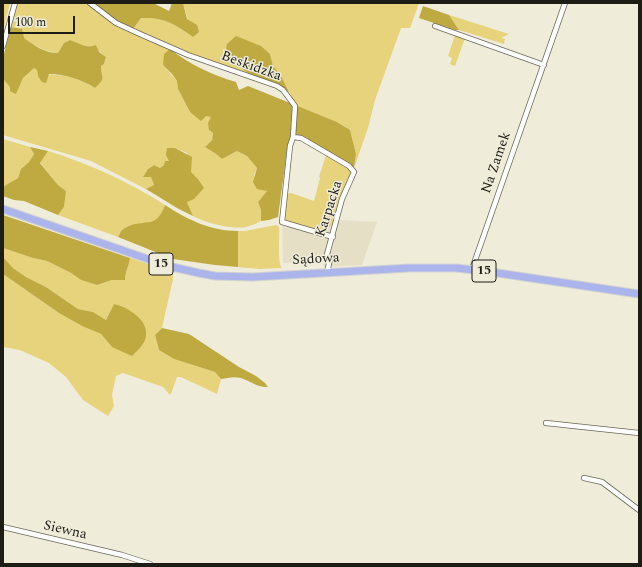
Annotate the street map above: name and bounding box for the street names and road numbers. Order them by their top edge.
street label: Beskidzka [219,48,283,86]
street label: Na Zamek [479,130,515,196]
street label: Karpacka [313,179,347,239]
street label: Sądowa [292,250,340,270]
road number: 15 [149,253,173,275]
road number: 15 [472,260,496,282]
street label: Siewna [42,518,88,544]

